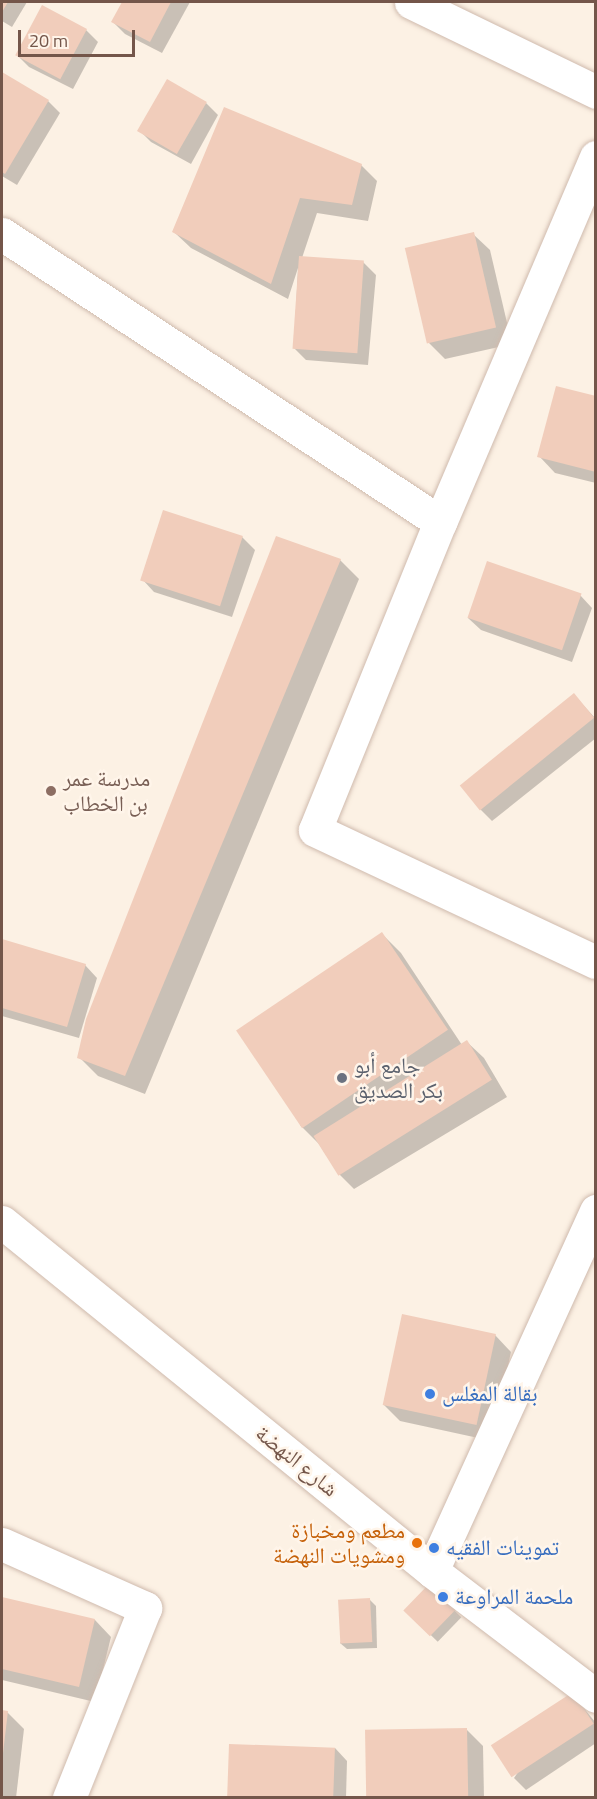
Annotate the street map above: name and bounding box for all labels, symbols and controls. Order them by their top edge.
scale bar [21,18,138,56]
text: 20 m [29,27,68,54]
place label: مدرسة عمر بن الخطاب [63,765,150,816]
marker: مدرسة عمر بن الخطاب [44,784,58,798]
place label: جامع أبو بكر الصديق [354,1052,443,1104]
marker: جامع أبو بكر الصديق [335,1071,349,1085]
place label: بقالة المغلس [442,1381,537,1407]
marker: بقالة المغلس [423,1387,437,1401]
street label: شارع النهضة [250,1420,344,1502]
place label: مطعم ومخبازة ومشويات النهضة [273,1517,405,1568]
place label: تموينات الفقيه [446,1535,559,1561]
marker: مطعم ومخبازة ومشويات النهضة [410,1536,424,1550]
marker: تموينات الفقيه [427,1541,441,1555]
place label: ملحمة المراوعة [455,1584,573,1610]
marker: ملحمة المراوعة [436,1590,450,1604]

